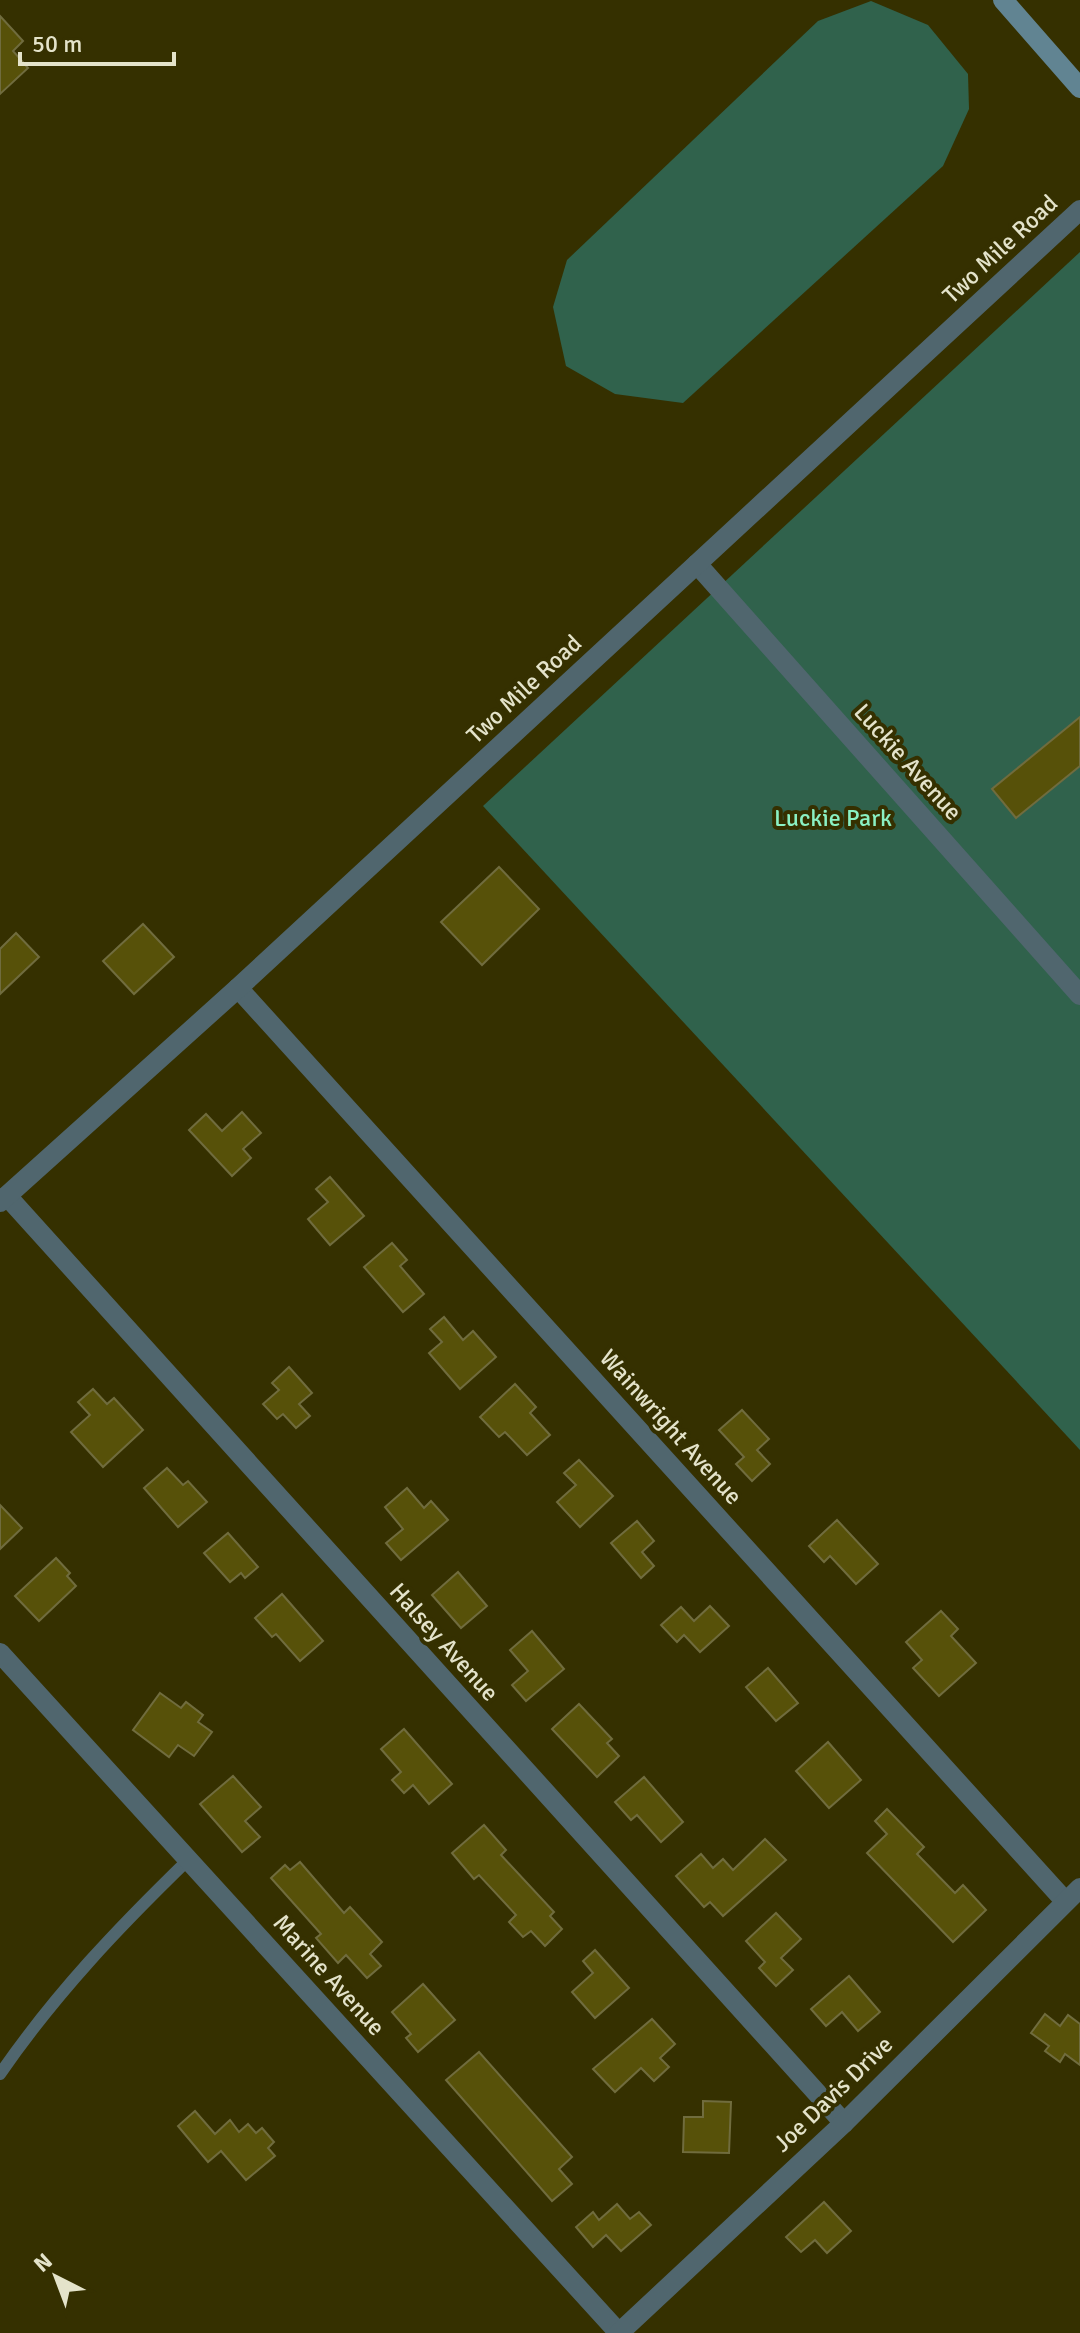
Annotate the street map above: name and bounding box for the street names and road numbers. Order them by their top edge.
street label: Two Mile Road [936,188,1064,310]
street label: Two Mile Road [460,628,588,750]
street label: Luckie Avenue [848,697,968,827]
street label: Wainwright Avenue [593,1343,749,1511]
street label: Halsey Avenue [383,1577,505,1707]
street label: Marine Avenue [267,1908,391,2042]
street label: Joe Davis Drive [767,2030,899,2158]

